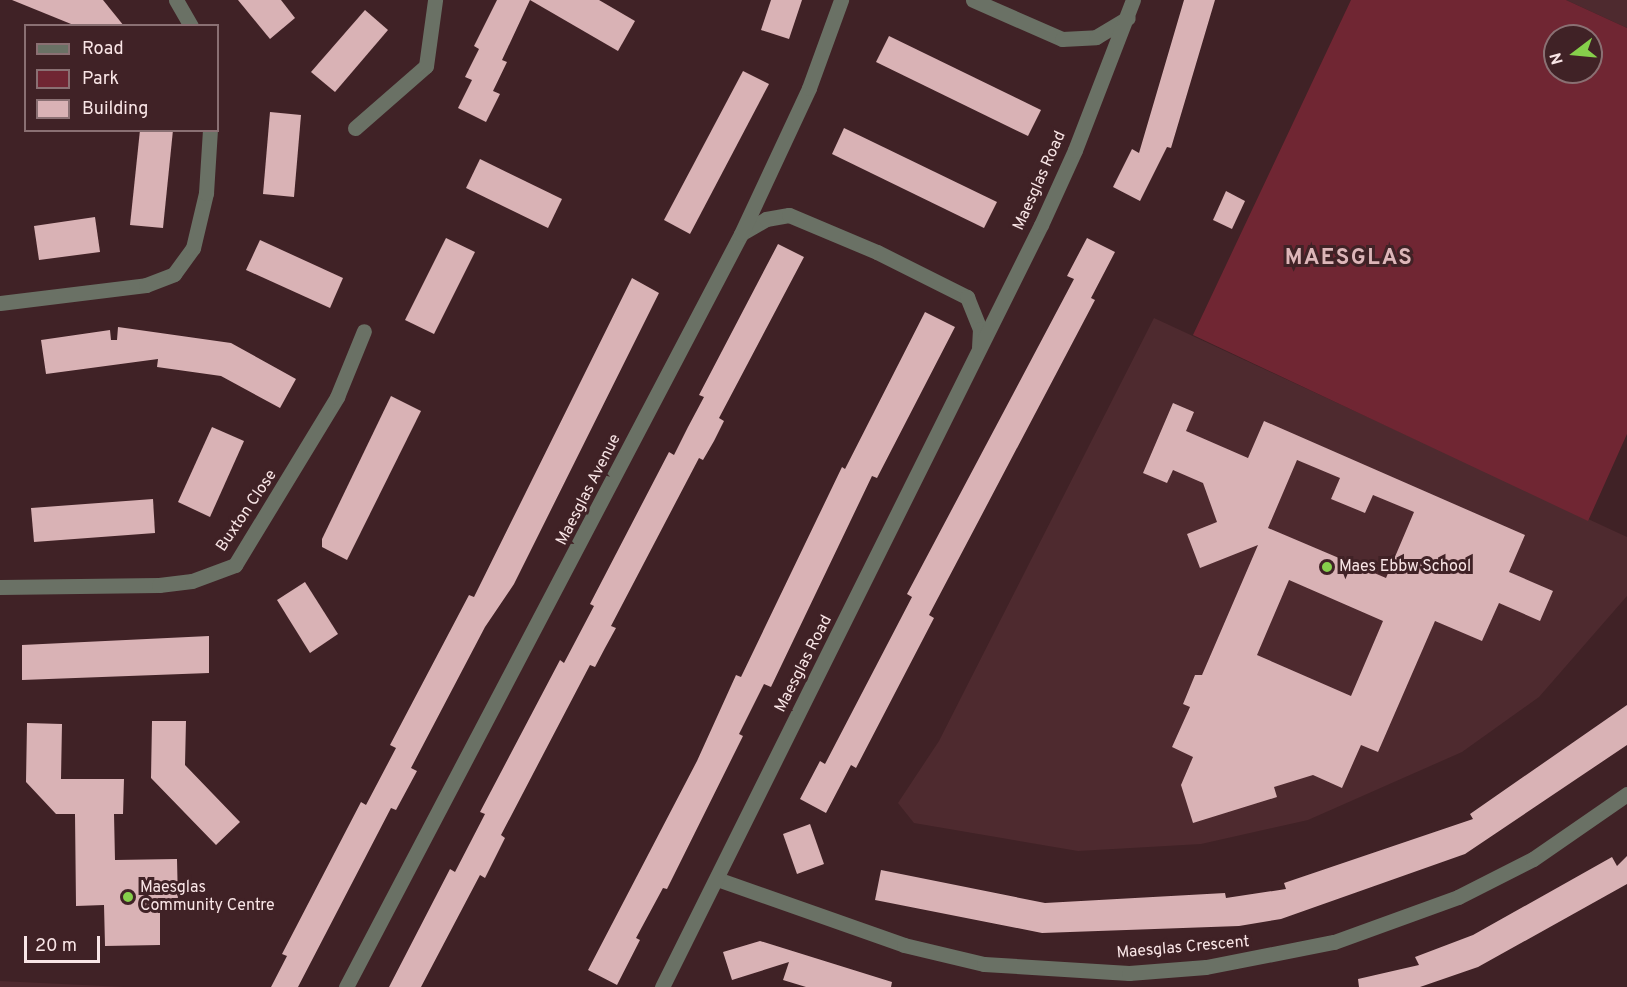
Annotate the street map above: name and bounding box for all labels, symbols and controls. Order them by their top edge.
legend [24,24,219,132]
north arrow [1543,24,1603,84]
text: Road [82,38,124,61]
text: N [1546,50,1569,67]
text: Park [82,68,119,91]
text: Building [82,98,148,121]
street label: Maesglas Road [1010,128,1070,234]
district label: MAESGLAS [1285,246,1413,272]
street label: Maesglas Avenue [552,431,626,549]
street label: Buxton Close [213,466,281,556]
place label: Maes Ebbw School [1339,557,1471,577]
marker: Maes Ebbw School [1320,560,1334,574]
street label: Maesglas Road [771,612,837,716]
place label: Maesglas Community Centre [140,878,275,916]
marker: Maesglas Community Centre [121,890,135,904]
scale bar [27,924,104,962]
street label: Maesglas Crescent [1116,933,1250,963]
text: 20 m [35,935,77,958]

